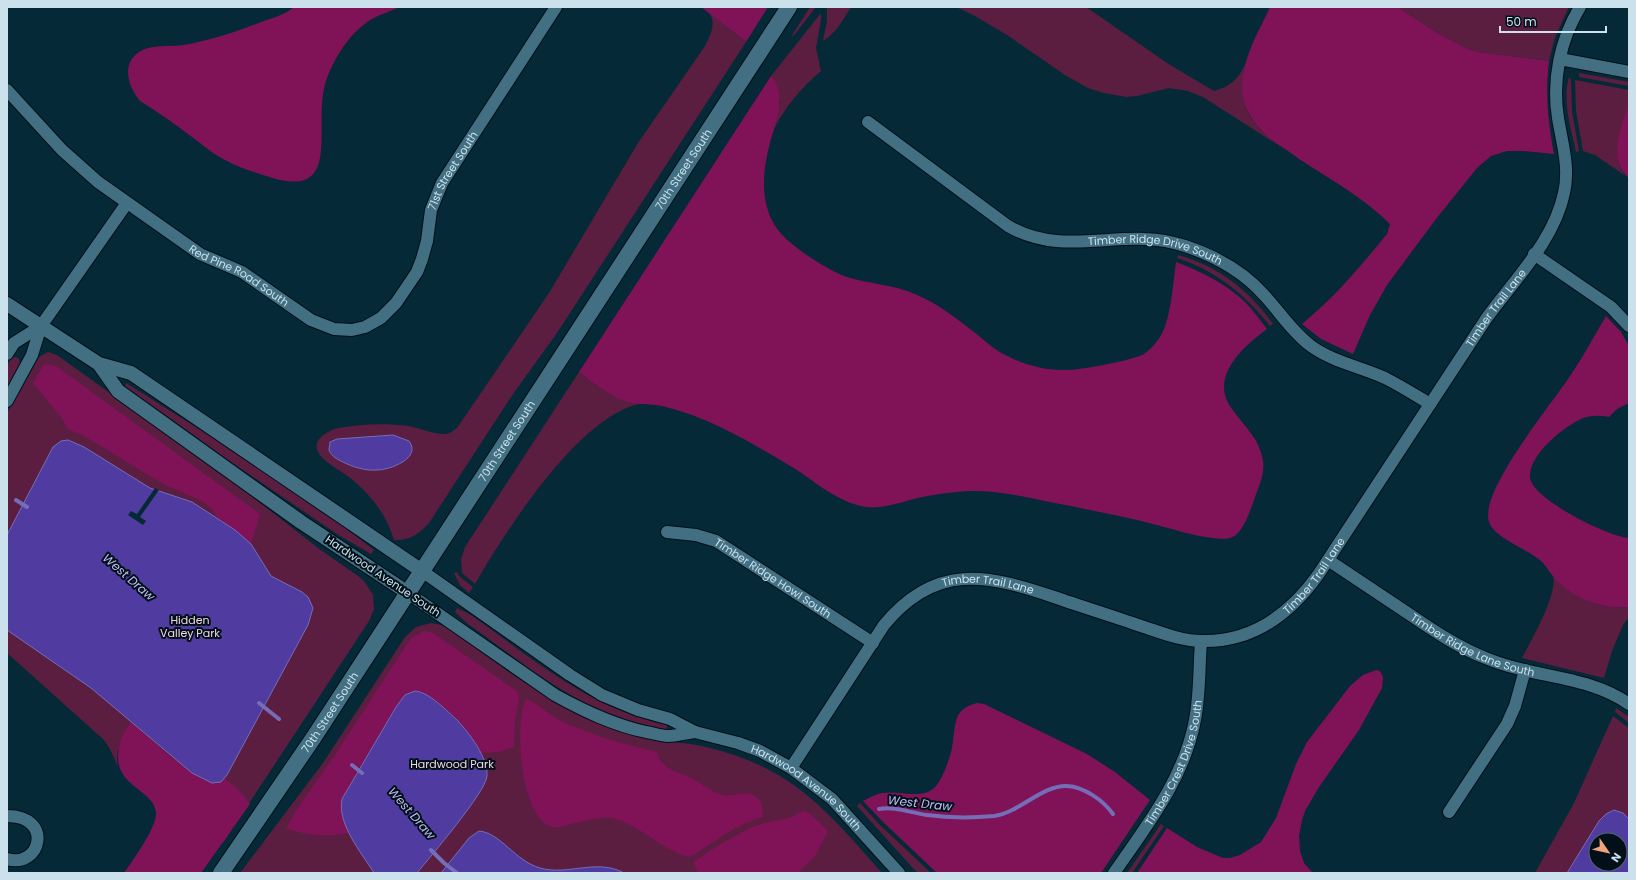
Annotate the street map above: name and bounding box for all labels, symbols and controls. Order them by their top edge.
scale bar [1500,8,1606,34]
text: 50 m [1506,13,1537,30]
street label: 70th Street South [651,126,716,213]
street label: 71st Street South [424,128,481,213]
street label: Timber Ridge Drive South [1088,231,1225,269]
street label: Red Pine Road South [186,241,292,310]
street label: Timber Trail Lane [1462,265,1530,350]
street label: 70th Street South [474,397,539,485]
street label: Hardwood Avenue South [322,531,444,621]
street label: Timber Ridge Howl South [711,534,835,622]
street label: Timber Trail Lane [1279,534,1349,618]
water label: West Draw [99,549,160,605]
street label: Timber Trail Lane [940,571,1036,598]
street label: Timber Ridge Lane South [1408,609,1536,680]
park label: Hidden Valley Park [160,612,220,641]
street label: 70th Street South [297,669,362,756]
street label: Timber Crest Drive South [1141,699,1206,829]
street label: Hardwood Avenue South [749,740,865,834]
park label: Hardwood Park [410,756,494,772]
water label: West Draw [384,783,440,844]
water label: West Draw [887,791,954,815]
north arrow [1588,832,1628,872]
text: N [1607,850,1625,865]

